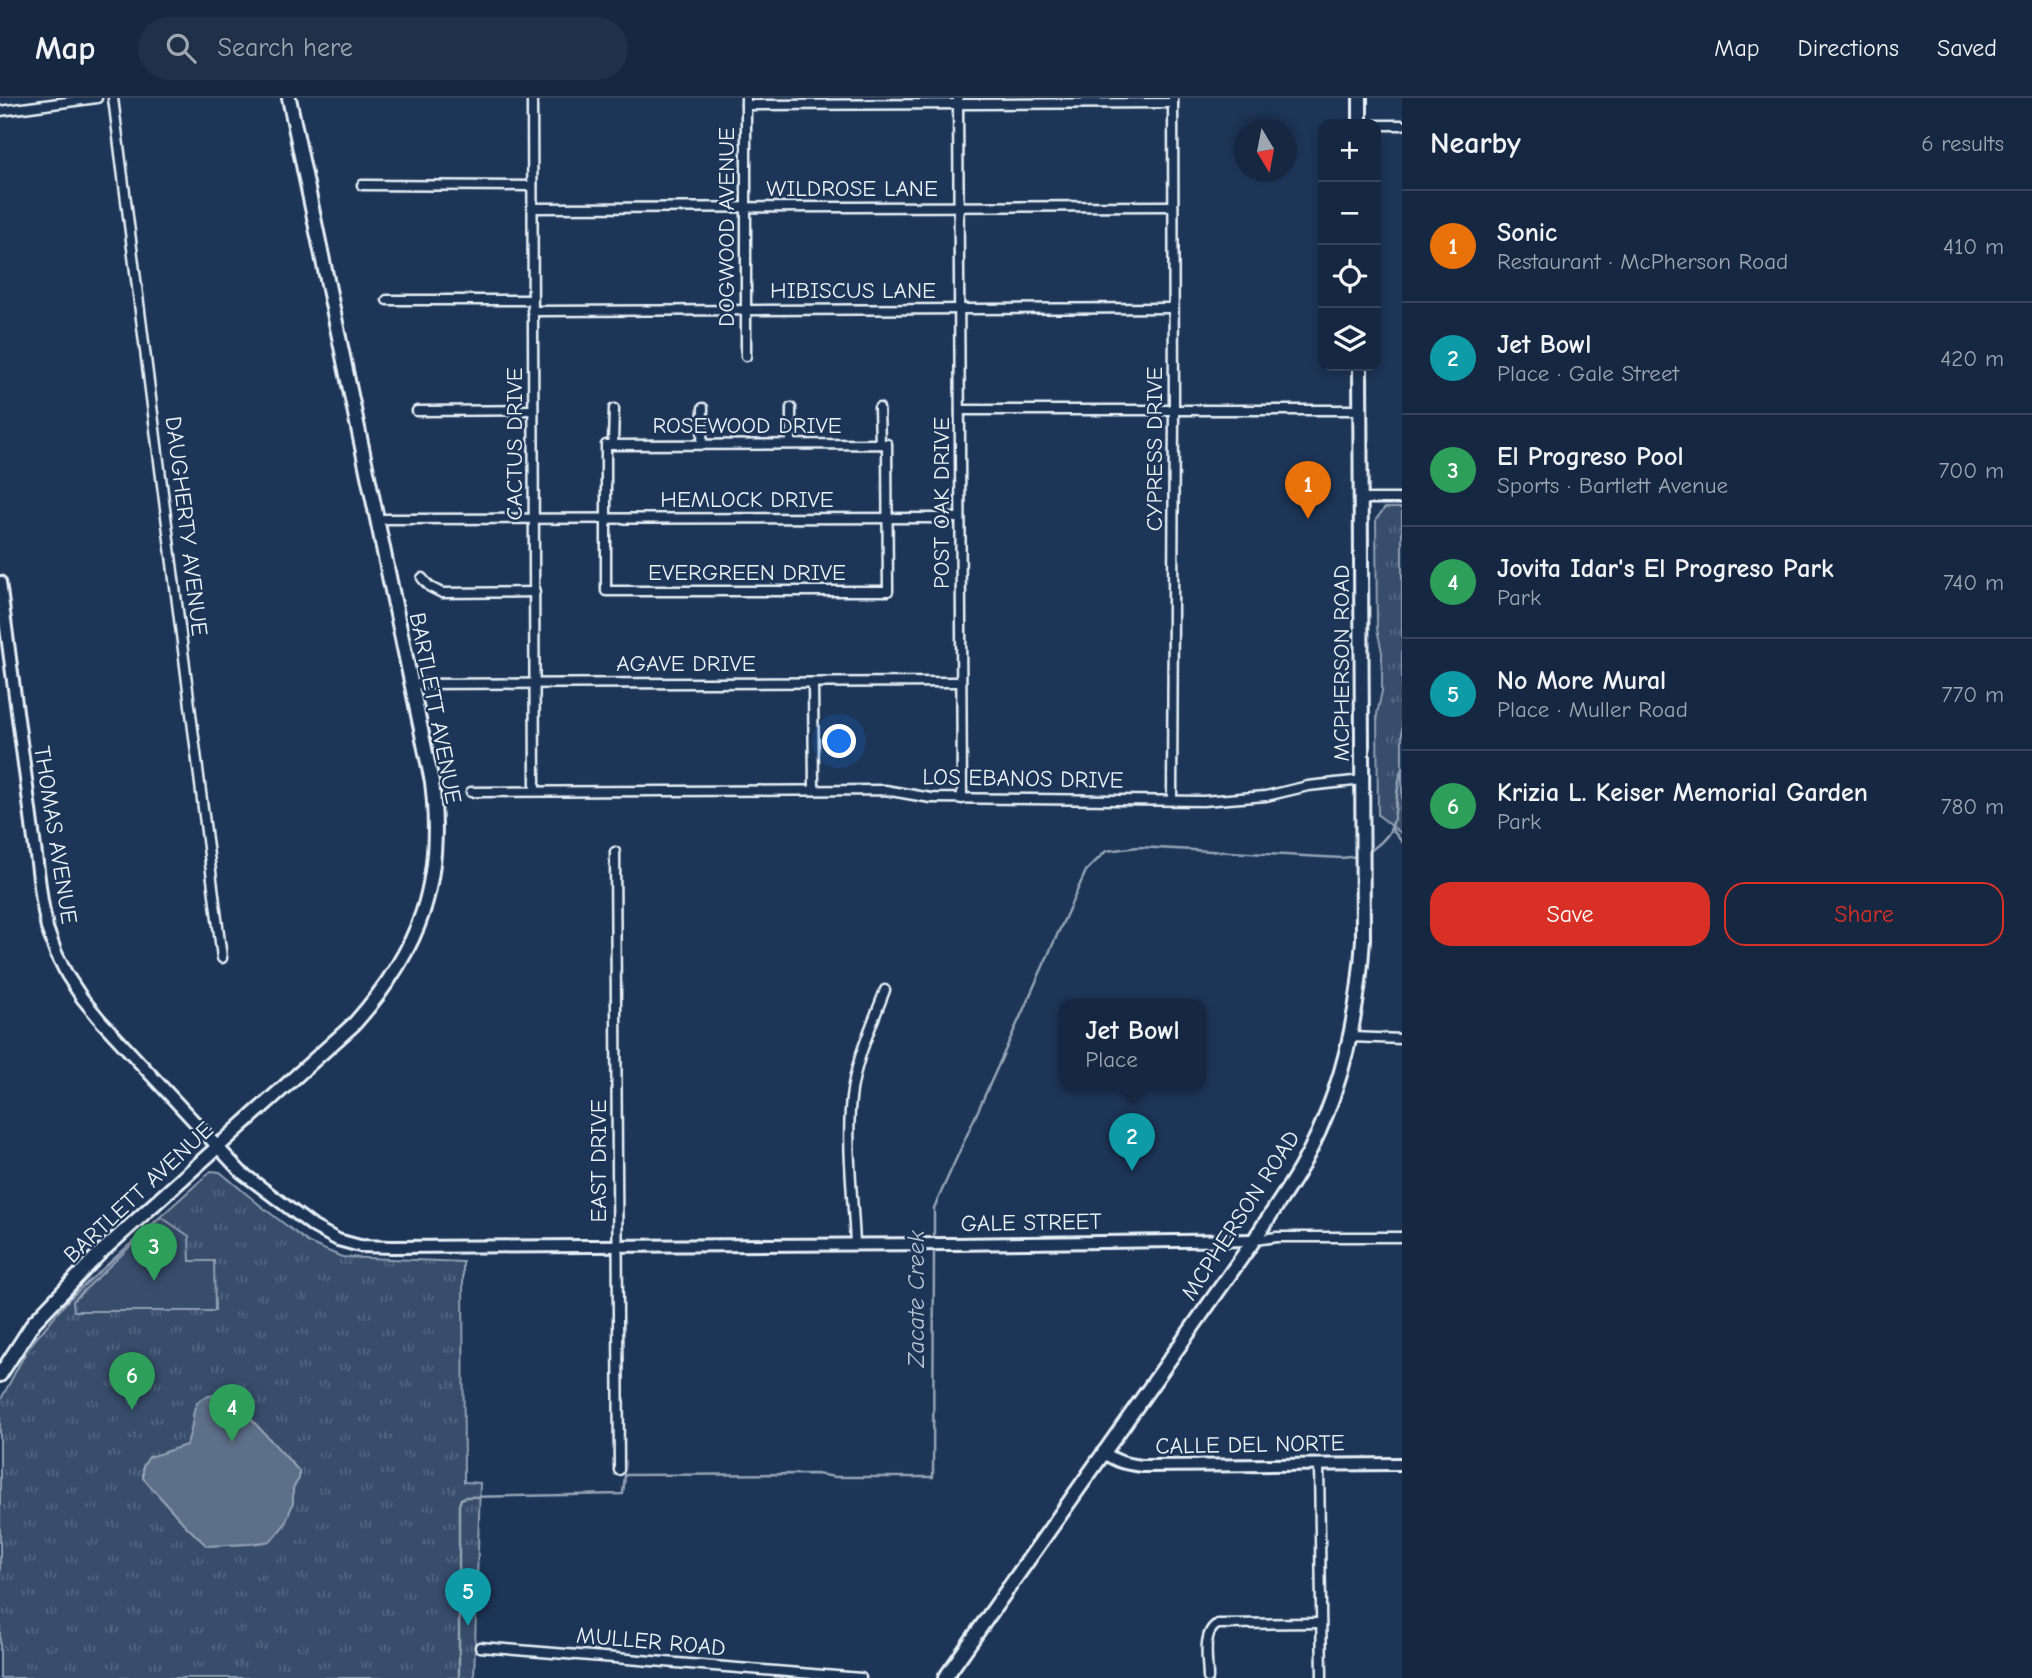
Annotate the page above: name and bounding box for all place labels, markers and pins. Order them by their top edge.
pin: 1 [1285,461,1331,519]
pin: 2 [1109,1113,1155,1171]
pin: 3 [131,1223,177,1281]
pin: 6 [109,1352,155,1410]
pin: 4 [209,1384,255,1442]
pin: 5 [445,1568,491,1626]

